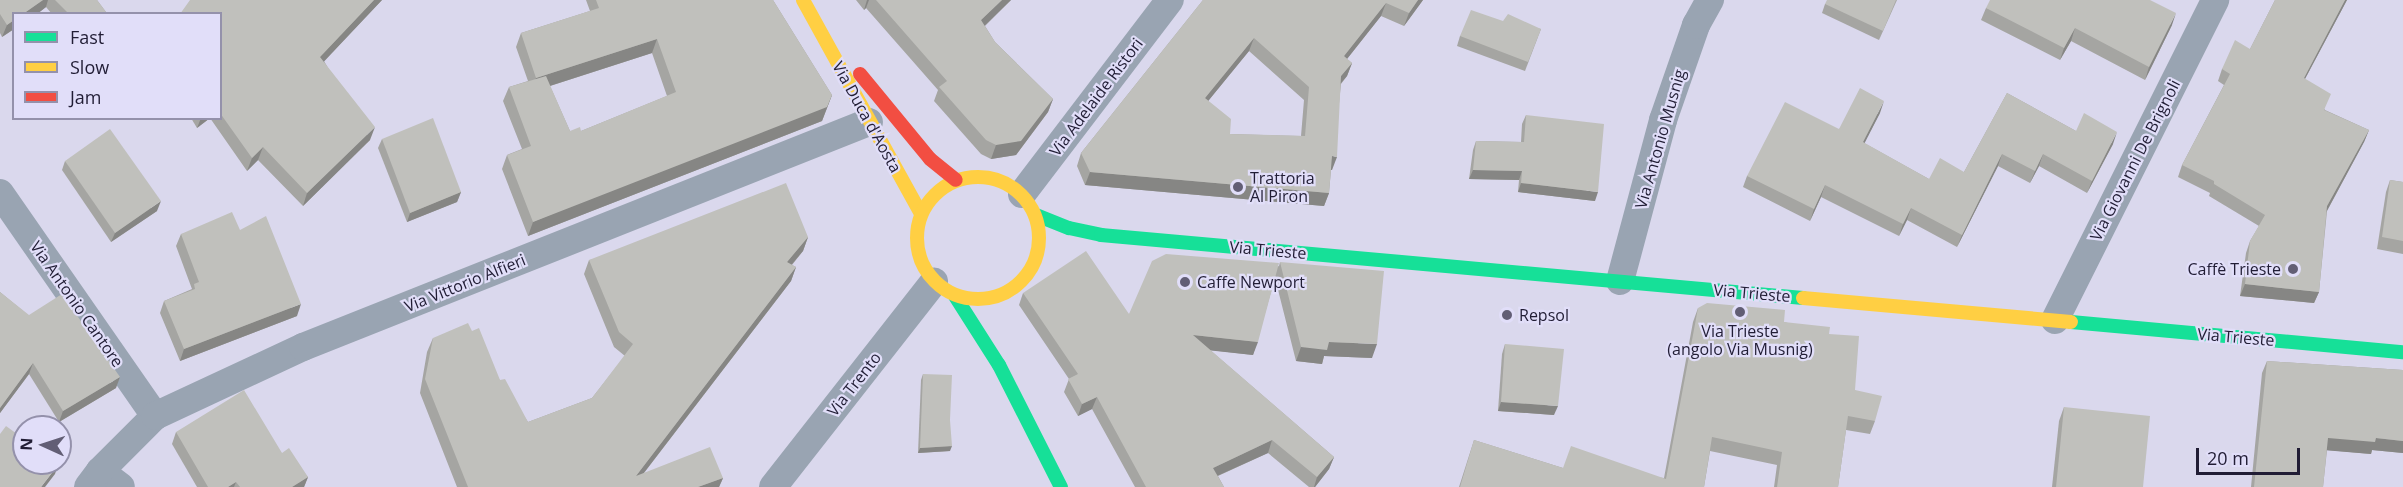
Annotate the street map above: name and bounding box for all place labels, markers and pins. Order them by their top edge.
place label: Trattoria Al Piron [1250,168,1315,206]
marker: Trattoria Al Piron [1231,180,1245,194]
place label: Caffè Trieste [2187,259,2281,279]
marker: Caffè Trieste [2286,262,2300,276]
place label: Caffe Newport [1197,272,1305,292]
marker: Caffe Newport [1178,275,1192,289]
place label: Repsol [1519,305,1569,325]
marker: Via Trieste (angolo Via Musnig) [1733,305,1747,319]
marker: Repsol [1500,308,1514,322]
place label: Via Trieste (angolo Via Musnig) [1667,321,1813,359]

